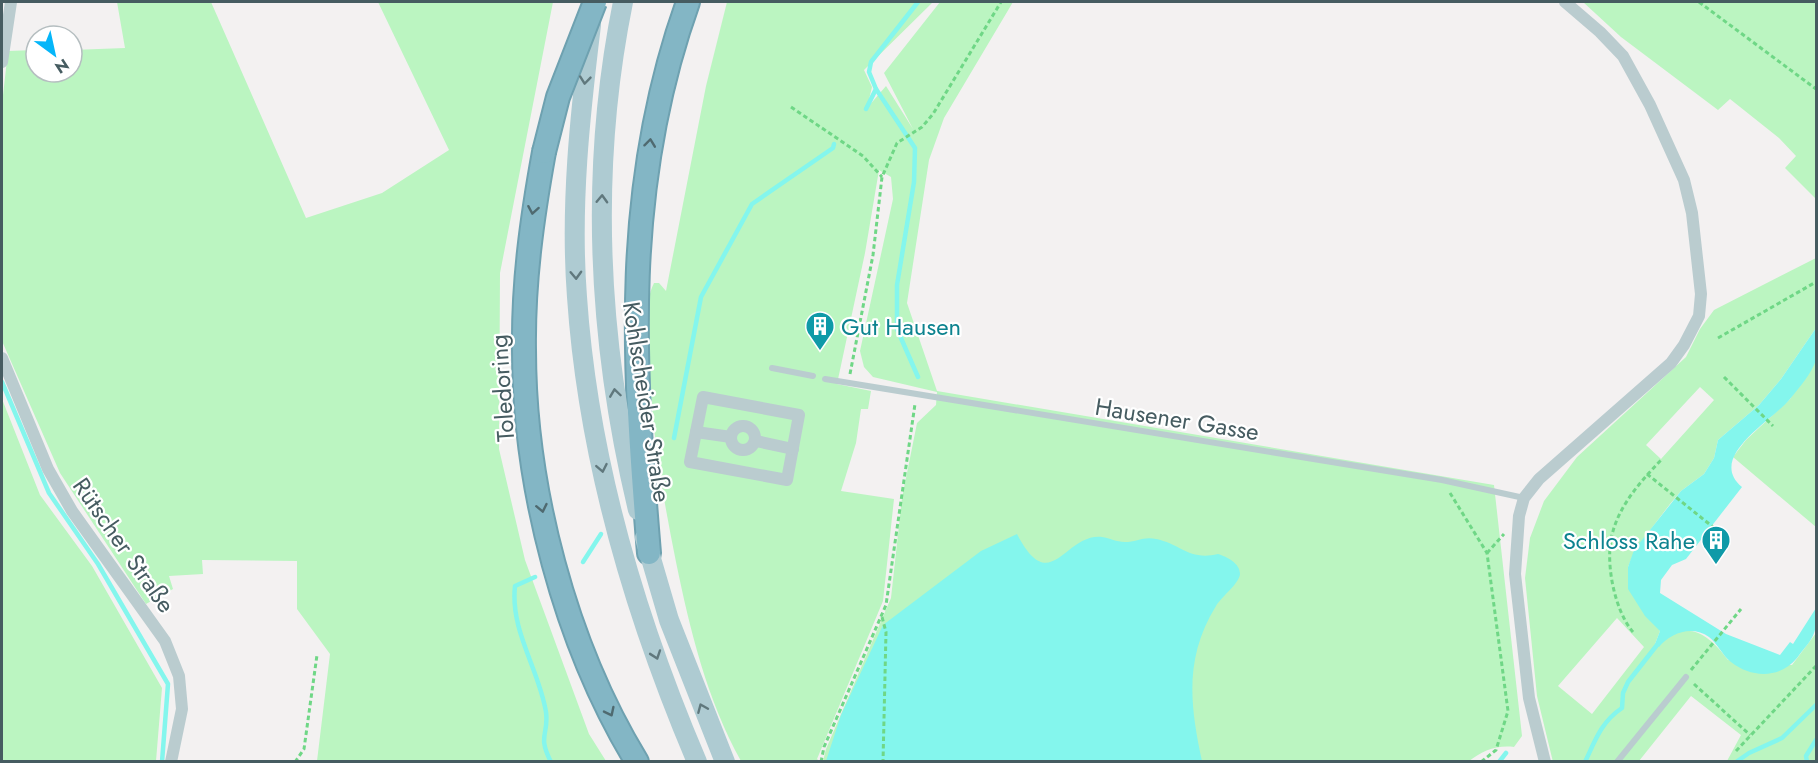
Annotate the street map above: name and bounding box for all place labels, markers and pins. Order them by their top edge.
place label: Gut Hausen [841,309,961,344]
building icon: Gut Hausen [804,310,836,352]
place label: Schloss Rahe [1563,523,1695,558]
building icon: Schloss Rahe [1700,524,1732,566]

